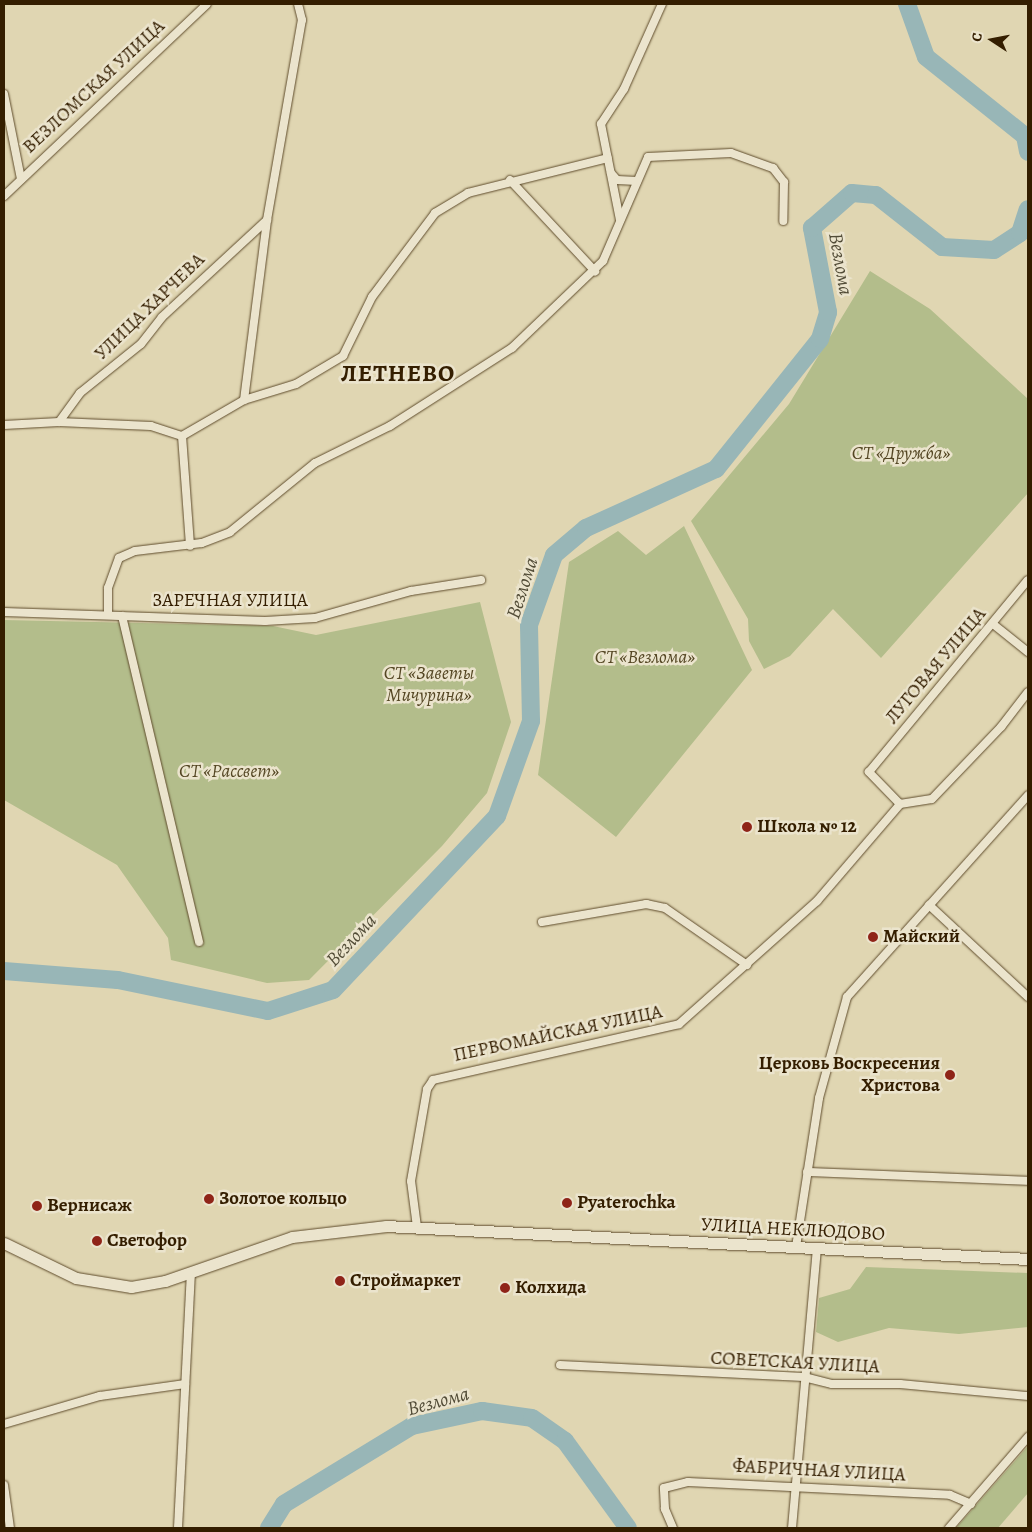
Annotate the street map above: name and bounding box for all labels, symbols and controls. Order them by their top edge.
street label: ВЕЗЛОМСКАЯ УЛИЦА [18,15,170,159]
north arrow [967,15,1017,65]
text: С [967,31,987,43]
water label: Везлома [824,231,858,297]
street label: УЛИЦА ХАРЧЕВА [90,249,210,365]
district label: ЛЕТНЕВО [340,360,456,388]
park label: СТ «Дружба» [852,443,950,465]
water label: Везлома [501,554,543,622]
street label: ЗАРЕЧНАЯ УЛИЦА [152,590,308,612]
street label: ЛУГОВАЯ УЛИЦА [881,603,991,729]
park label: СТ «Везлома» [595,647,695,669]
park label: СТ «Заветы Мичурина» [384,663,474,707]
park label: СТ «Рассвет» [179,761,279,783]
place label: Школа № 12 [757,816,857,838]
marker: Школа № 12 [741,821,753,833]
water label: Везлома [321,909,381,971]
place label: Майский [883,926,960,948]
marker: Майский [867,931,879,943]
street label: ПЕРВОМАЙСКАЯ УЛИЦА [452,1001,664,1067]
place label: Церковь Воскресения Христова [759,1053,940,1097]
marker: Церковь Воскресения Христова [944,1069,956,1081]
place label: Золотое кольцо [219,1188,347,1210]
place label: Pyaterochka [577,1192,676,1214]
marker: Золотое кольцо [203,1193,215,1205]
place label: Вернисаж [47,1195,132,1217]
marker: Pyaterochka [561,1197,573,1209]
marker: Вернисаж [31,1200,43,1212]
street label: УЛИЦА НЕКЛЮДОВО [700,1214,886,1246]
place label: Светофор [107,1230,187,1252]
marker: Светофор [91,1235,103,1247]
place label: Строймаркет [350,1270,461,1292]
marker: Строймаркет [334,1275,346,1287]
place label: Колхида [515,1277,586,1299]
marker: Колхида [499,1282,511,1294]
street label: СОВЕТСКАЯ УЛИЦА [710,1347,880,1379]
water label: Везлома [404,1381,472,1421]
street label: ФАБРИЧНАЯ УЛИЦА [732,1455,906,1487]

